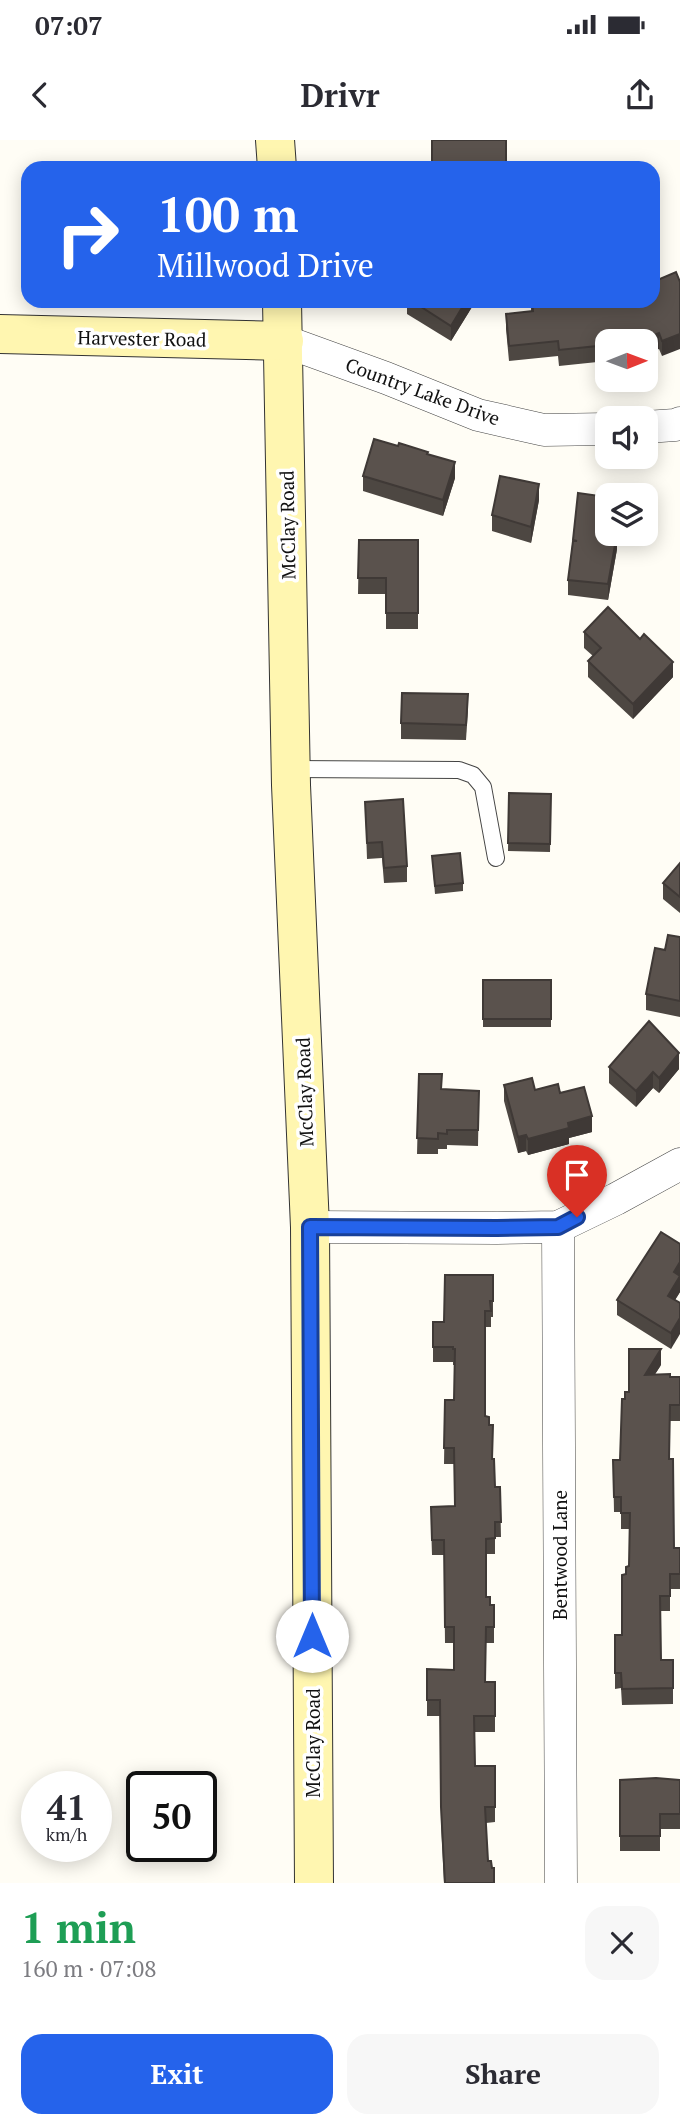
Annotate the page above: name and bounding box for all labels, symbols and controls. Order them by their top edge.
text: 07:07 [35,8,103,42]
text: Drivr [300,74,380,116]
icon: back [21,76,59,114]
icon: share [621,76,659,114]
text: 100 m [157,181,299,246]
icon: right [42,189,133,280]
text: Millwood Drive [157,244,374,286]
street label: Harvester Road [77,324,207,352]
north arrow [595,329,658,392]
map controls [595,329,658,546]
street label: Country Lake Drive [342,351,504,431]
button: sound [595,406,658,469]
street label: McClay Road [274,470,300,580]
button: layers [595,483,658,546]
street label: McClay Road [290,1036,318,1147]
pin [547,1145,607,1217]
icon: arrive [558,1156,596,1194]
street label: Bentwood Lane [547,1490,572,1620]
position arrow [275,1599,349,1673]
street label: McClay Road [300,1688,325,1798]
speed limit sign: 50 [126,1771,217,1862]
text: 41 [47,1784,86,1830]
text: km/h [46,1822,87,1846]
text: 1 min [21,1899,136,1955]
button: close [585,1906,659,1980]
text: 160 m · 07:08 [21,1953,156,1984]
button: Exit [21,2034,333,2114]
button: Share [347,2034,659,2114]

